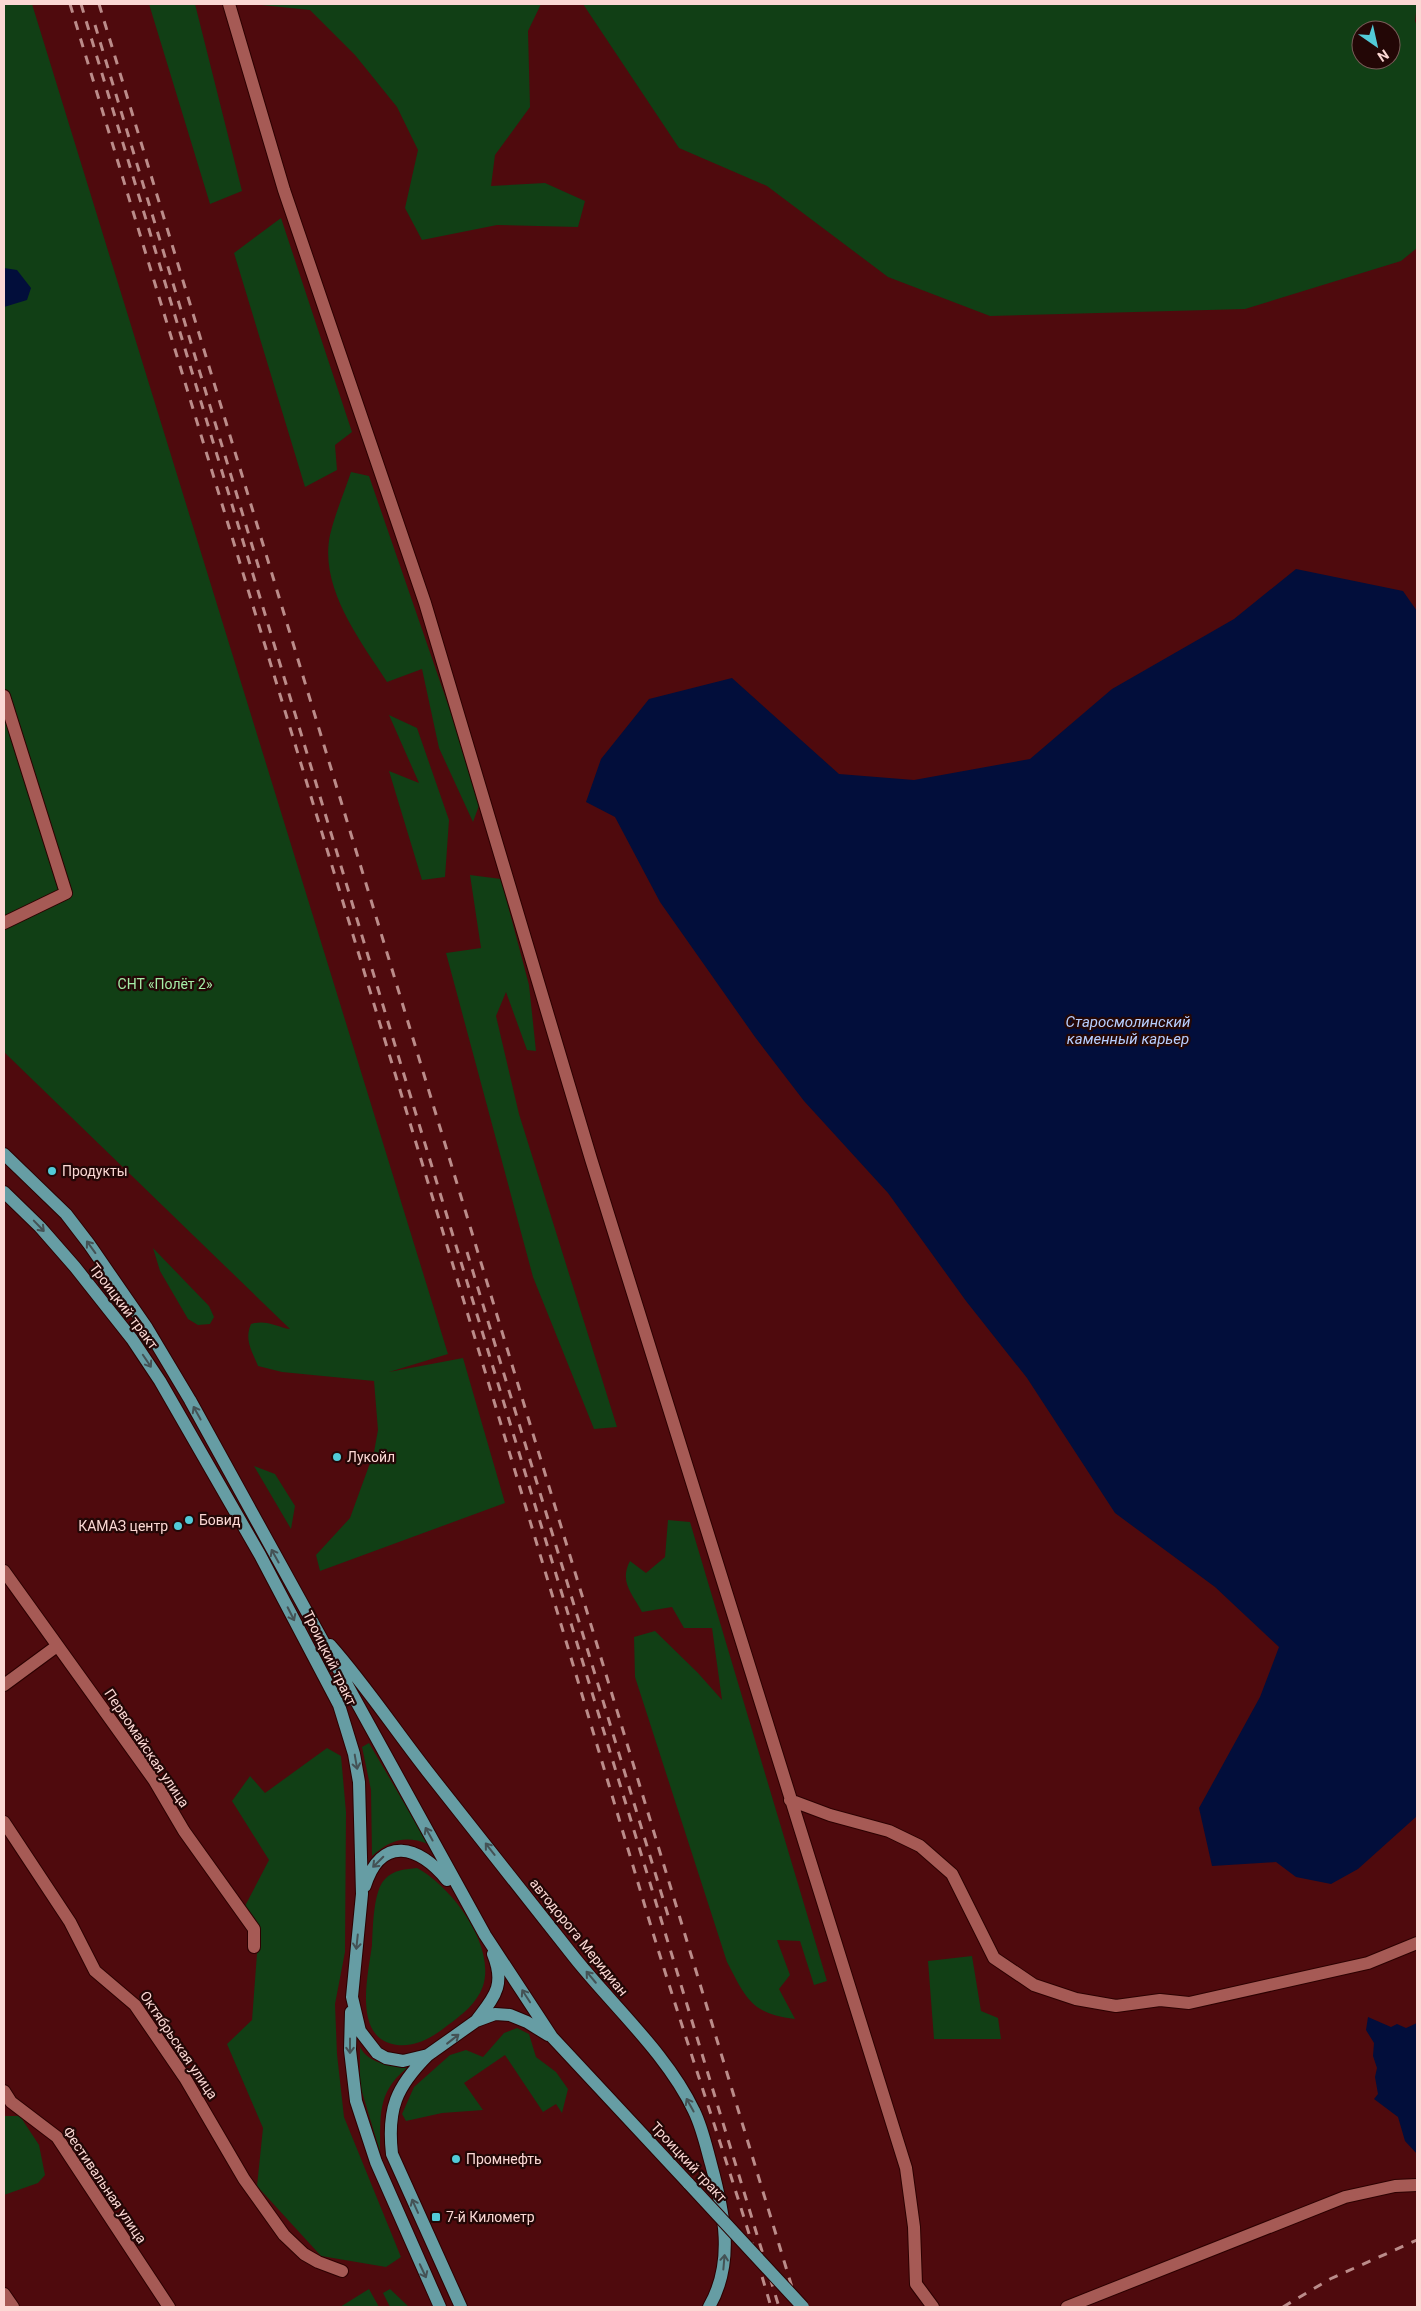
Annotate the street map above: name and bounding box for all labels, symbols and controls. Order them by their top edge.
north arrow [1351,20,1401,70]
text: N [1375,46,1392,65]
park label: СНТ «Полёт 2» [118,976,213,992]
water label: Старосмолинский каменный карьер [1066,1013,1190,1048]
place label: Продукты [62,1163,128,1179]
marker: Продукты [46,1165,58,1177]
one-way arrow [33,1219,45,1232]
one-way arrow [86,1240,96,1254]
street label: Троицкий тракт [86,1260,162,1352]
one-way arrow [142,1354,152,1368]
one-way arrow [192,1406,201,1421]
place label: Лукойл [347,1449,395,1465]
marker: Лукойл [331,1451,343,1463]
place label: Бовид [199,1512,241,1528]
marker: Бовид [183,1514,195,1526]
place label: КАМАЗ центр [78,1518,168,1534]
marker: КАМАЗ центр [172,1520,184,1532]
one-way arrow [270,1548,280,1563]
one-way arrow [286,1606,296,1621]
street label: Троицкий тракт [300,1608,360,1708]
street label: Первомайская улица [101,1686,193,1810]
one-way arrow [351,1754,361,1770]
one-way arrow [423,1827,433,1841]
one-way arrow [484,1843,495,1856]
one-way arrow [372,1856,384,1868]
street label: автодорога Меридиан [527,1875,631,1999]
one-way arrow [352,1934,362,1950]
one-way arrow [585,1970,597,1983]
street label: Октябрьская улица [137,1988,221,2102]
one-way arrow [521,1990,531,2004]
one-way arrow [446,2034,459,2045]
one-way arrow [345,2037,355,2053]
one-way arrow [685,2097,695,2112]
street label: Троицкий тракт [648,2119,730,2206]
street label: Фестивальная улица [60,2124,150,2246]
place label: Промнефть [466,2151,542,2167]
marker: Промнефть [450,2153,462,2165]
one-way arrow [410,2199,420,2214]
place label: 7-й Километр [446,2209,535,2225]
marker: 7-й Километр [430,2211,442,2223]
one-way arrow [720,2254,729,2270]
one-way arrow [418,2263,428,2278]

